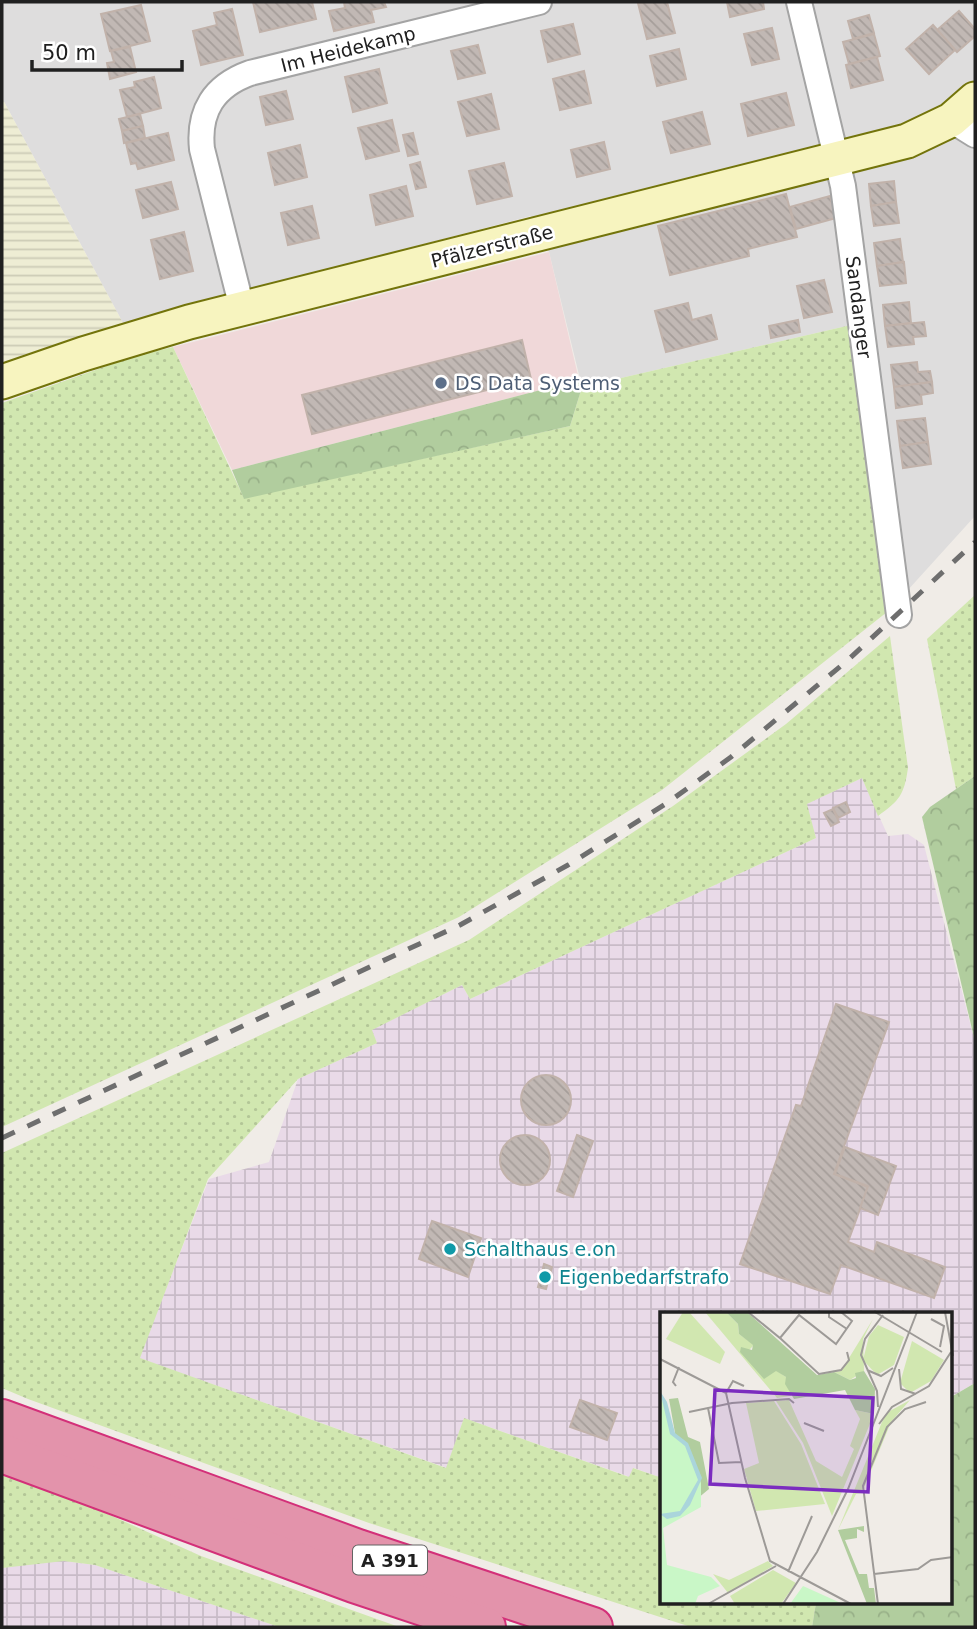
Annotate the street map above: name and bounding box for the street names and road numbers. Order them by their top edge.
street label: Im Heidekamp [278,22,418,76]
street label: Pfälzerstraße [429,220,555,272]
street label: Sandanger [842,255,876,360]
road number: A 391 [353,1546,427,1574]

